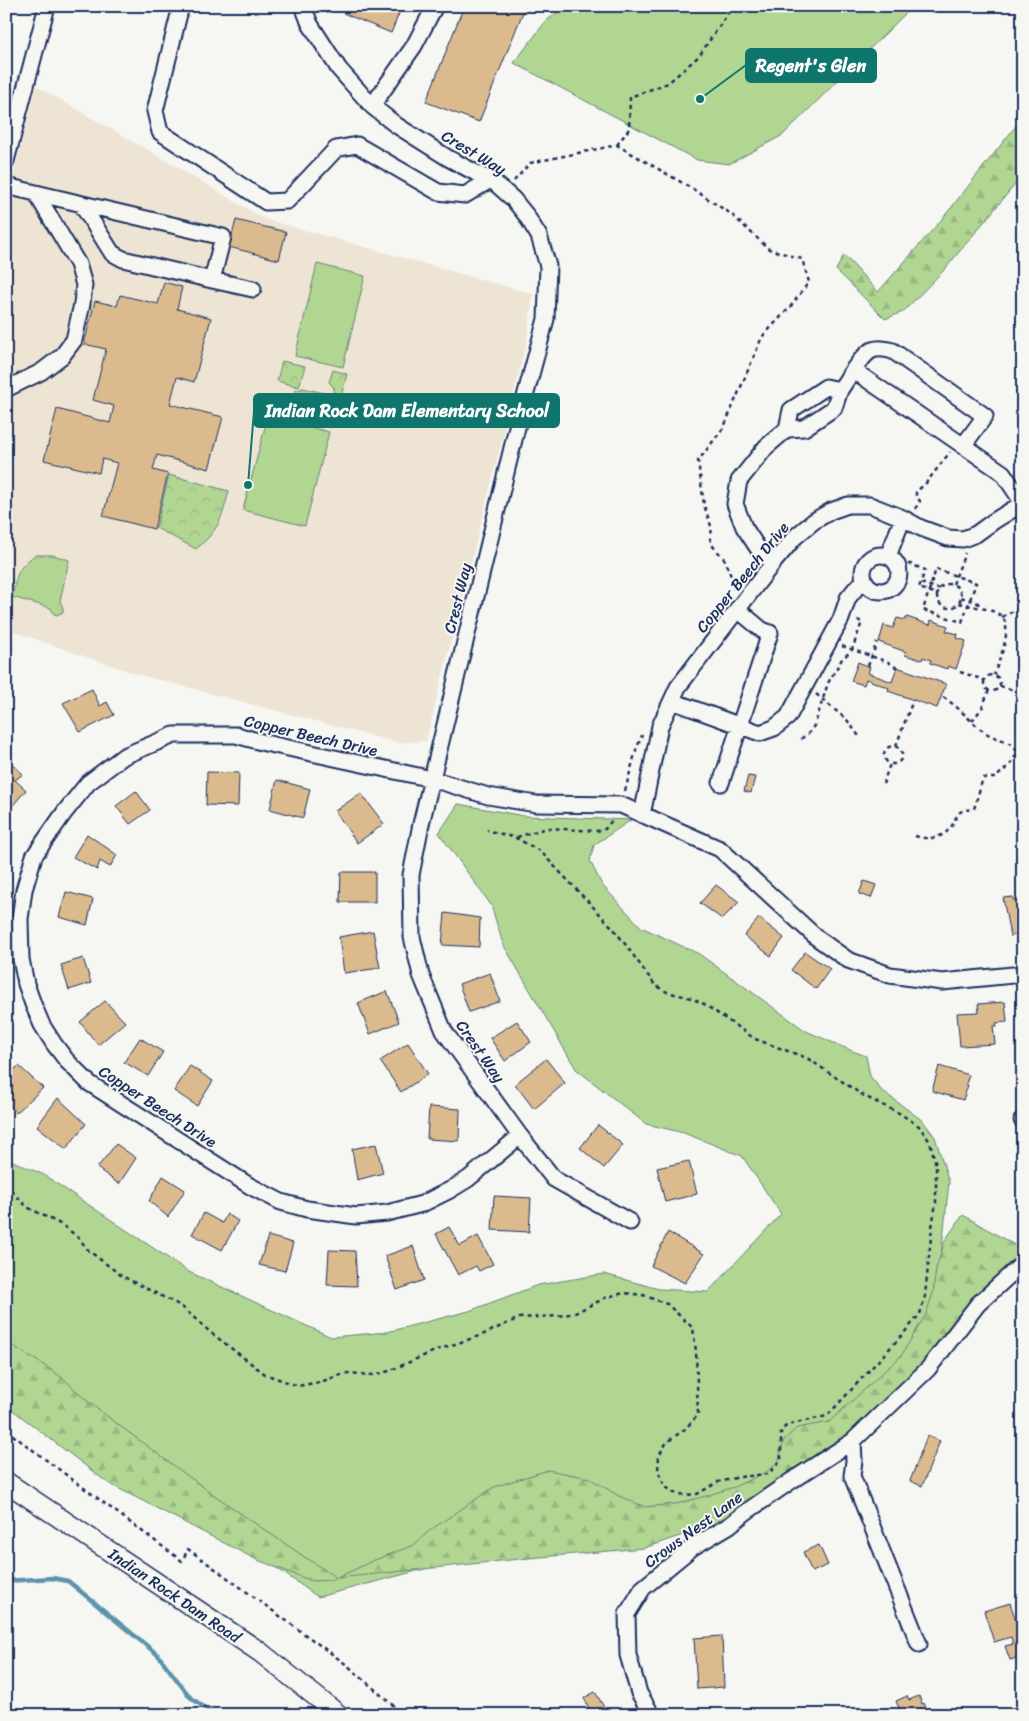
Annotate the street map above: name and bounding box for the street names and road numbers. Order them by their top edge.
street label: Crest Way [436,122,512,184]
street label: Copper Beech Drive [688,515,797,639]
street label: Crest Way [435,559,480,636]
street label: Copper Beech Drive [241,706,381,765]
street label: Crest Way [448,1014,513,1090]
street label: Copper Beech Drive [93,1057,223,1156]
street label: Crows Nest Lane [638,1483,749,1575]
street label: Indian Rock Dam Road [101,1539,248,1652]

